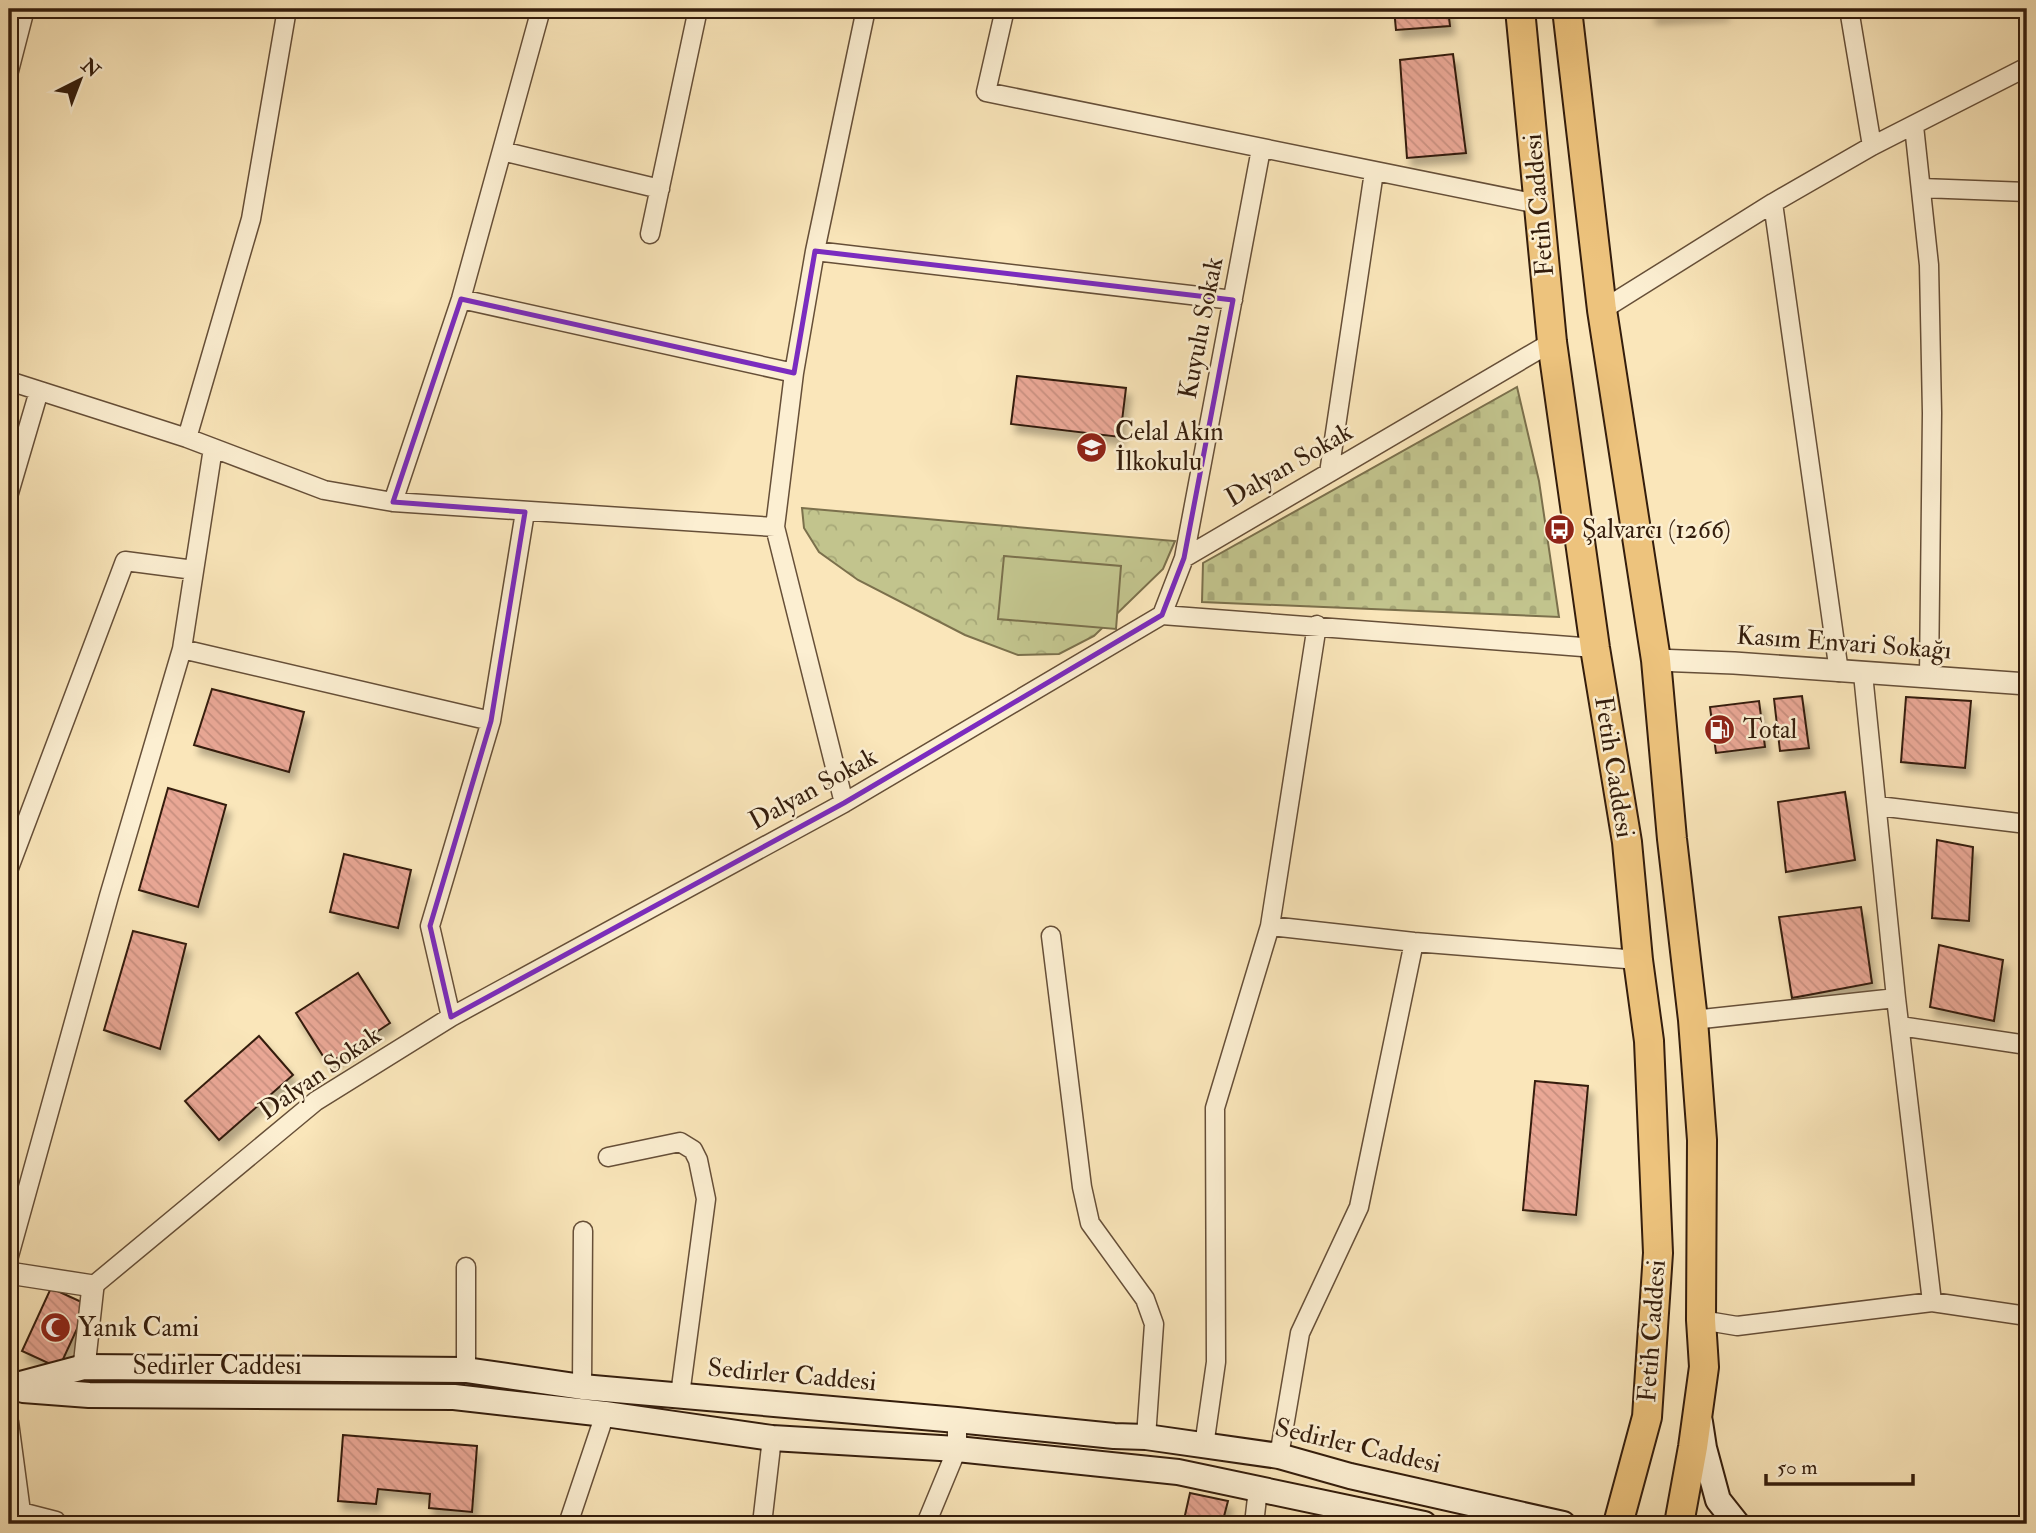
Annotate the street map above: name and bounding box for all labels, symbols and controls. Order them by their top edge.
north arrow [46,46,116,116]
text: N [76,53,106,83]
street label: Fetih Caddesi [1517,132,1561,278]
street label: Kuyulu Sokak [1172,254,1231,402]
street label: Dalyan Sokak [1220,415,1359,514]
place label: Celal Akın İlkokulu [1115,416,1224,478]
school or university icon: Celal Akın İlkokulu [1075,430,1109,464]
bus stop icon: Şalvarcı (1266) [1542,513,1576,547]
place label: Şalvarcı (1266) [1582,514,1731,546]
street label: Kasım Envari Sokağı [1735,620,1953,666]
street label: Fetih Caddesi [1587,694,1641,840]
fuel station icon: Total [1703,713,1737,747]
place label: Total [1743,714,1798,746]
street label: Dalyan Sokak [743,740,883,837]
street label: Dalyan Sokak [253,1019,388,1127]
street label: Fetih Caddesi [1631,1259,1673,1403]
mosque icon: Yanık Cami [38,1311,72,1345]
place label: Yanık Cami [78,1312,199,1344]
street label: Sedirler Caddesi [132,1350,302,1382]
street label: Sedirler Caddesi [706,1352,878,1398]
street label: Sedirler Caddesi [1272,1411,1444,1481]
scale bar [1766,1442,1913,1486]
text: 50 m [1777,1454,1818,1481]

